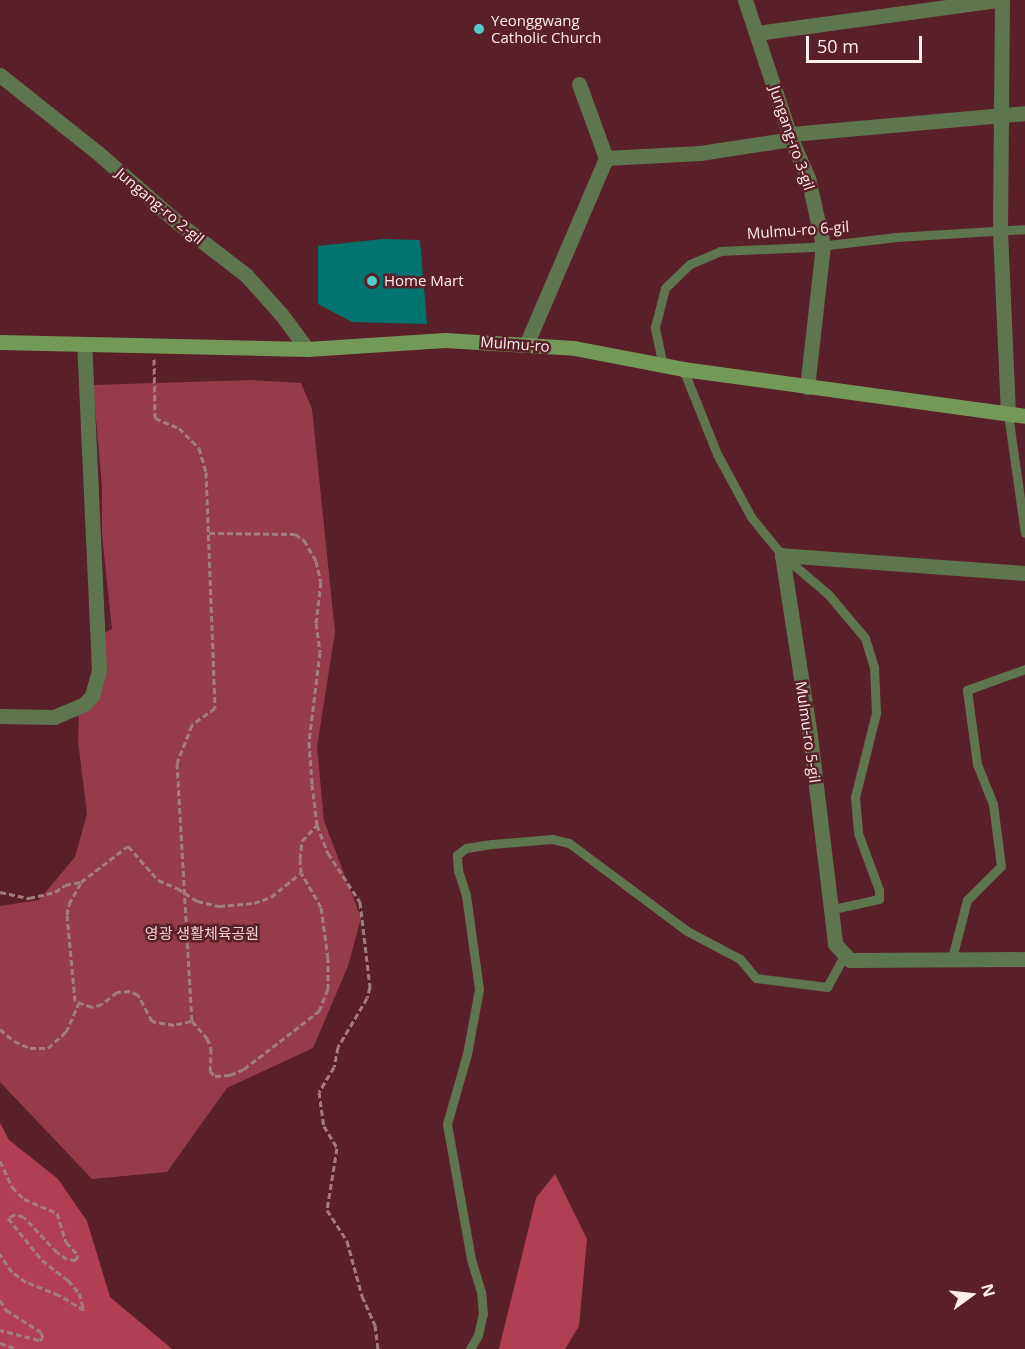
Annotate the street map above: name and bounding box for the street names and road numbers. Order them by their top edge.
street label: Jungang-ro 3-gil [766,83,818,193]
street label: Jungang-ro 2-gil [112,164,208,248]
street label: Mulmu-ro 6-gil [746,217,850,243]
street label: Mulmu-ro [480,333,550,355]
street label: Mulmu-ro 5-gil [792,680,824,784]

